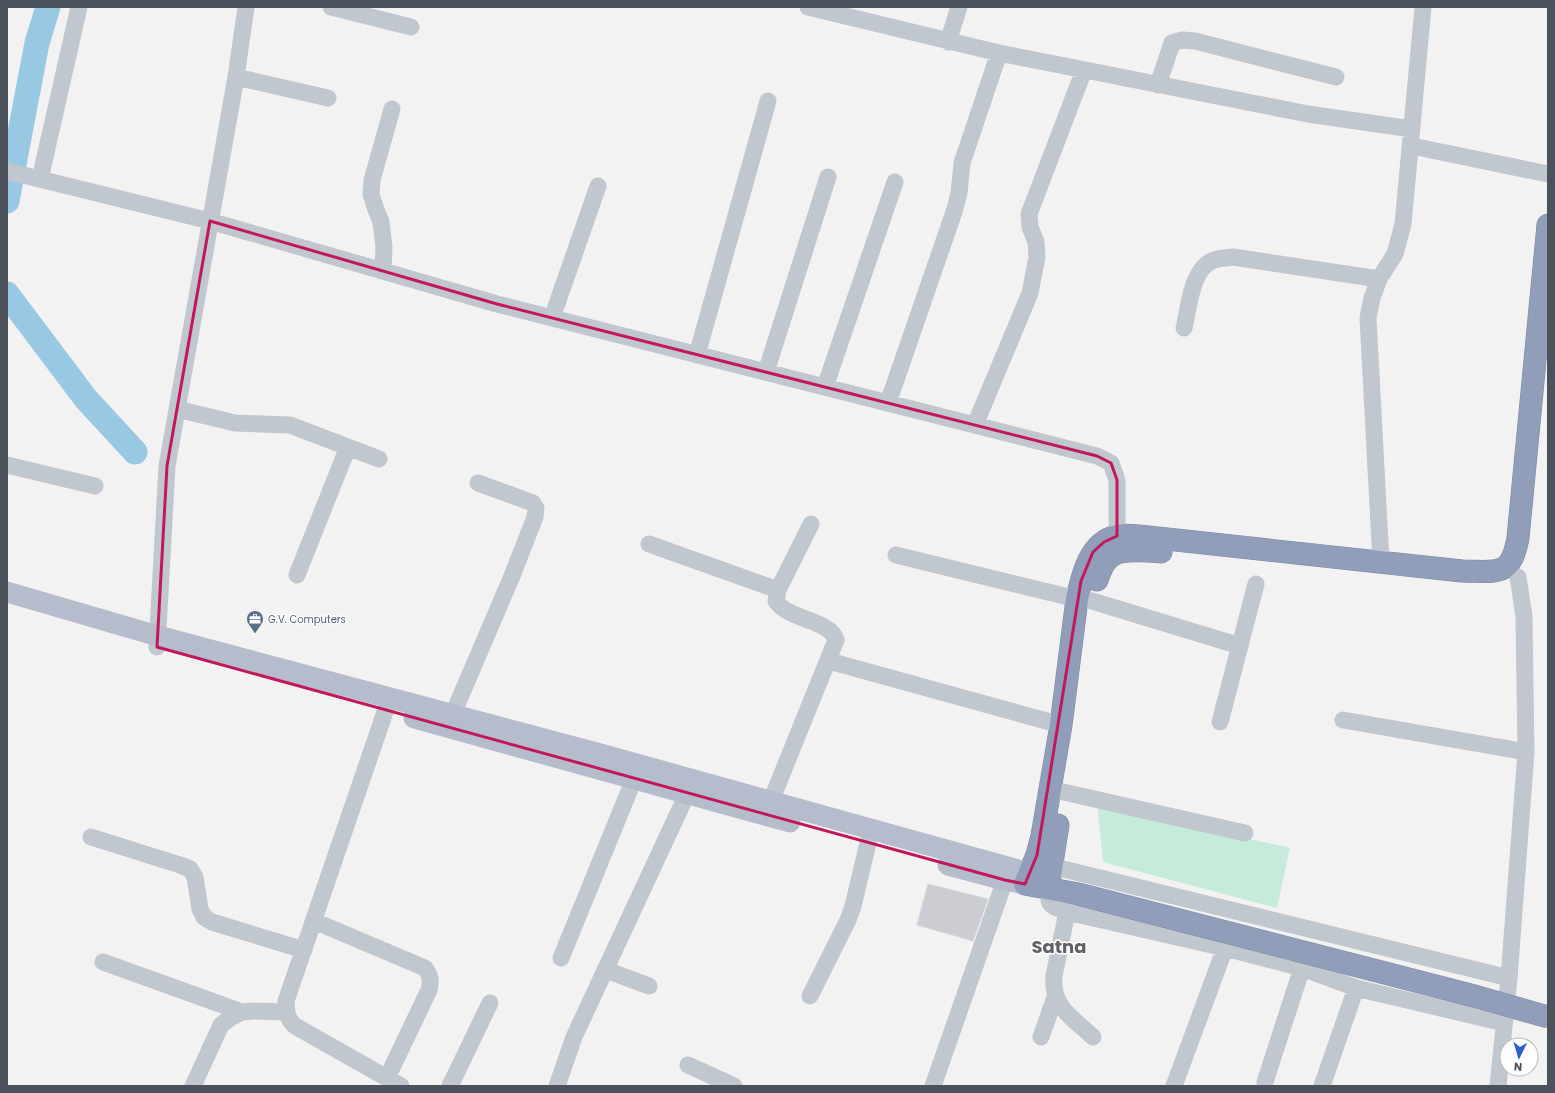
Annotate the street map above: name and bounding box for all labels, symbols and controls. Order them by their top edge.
office icon: G.V. Computers [245,609,265,634]
place label: G.V. Computers [268,612,346,627]
district label: Satna [1032,934,1086,959]
north arrow [1499,1037,1539,1077]
text: N [1513,1059,1523,1075]

